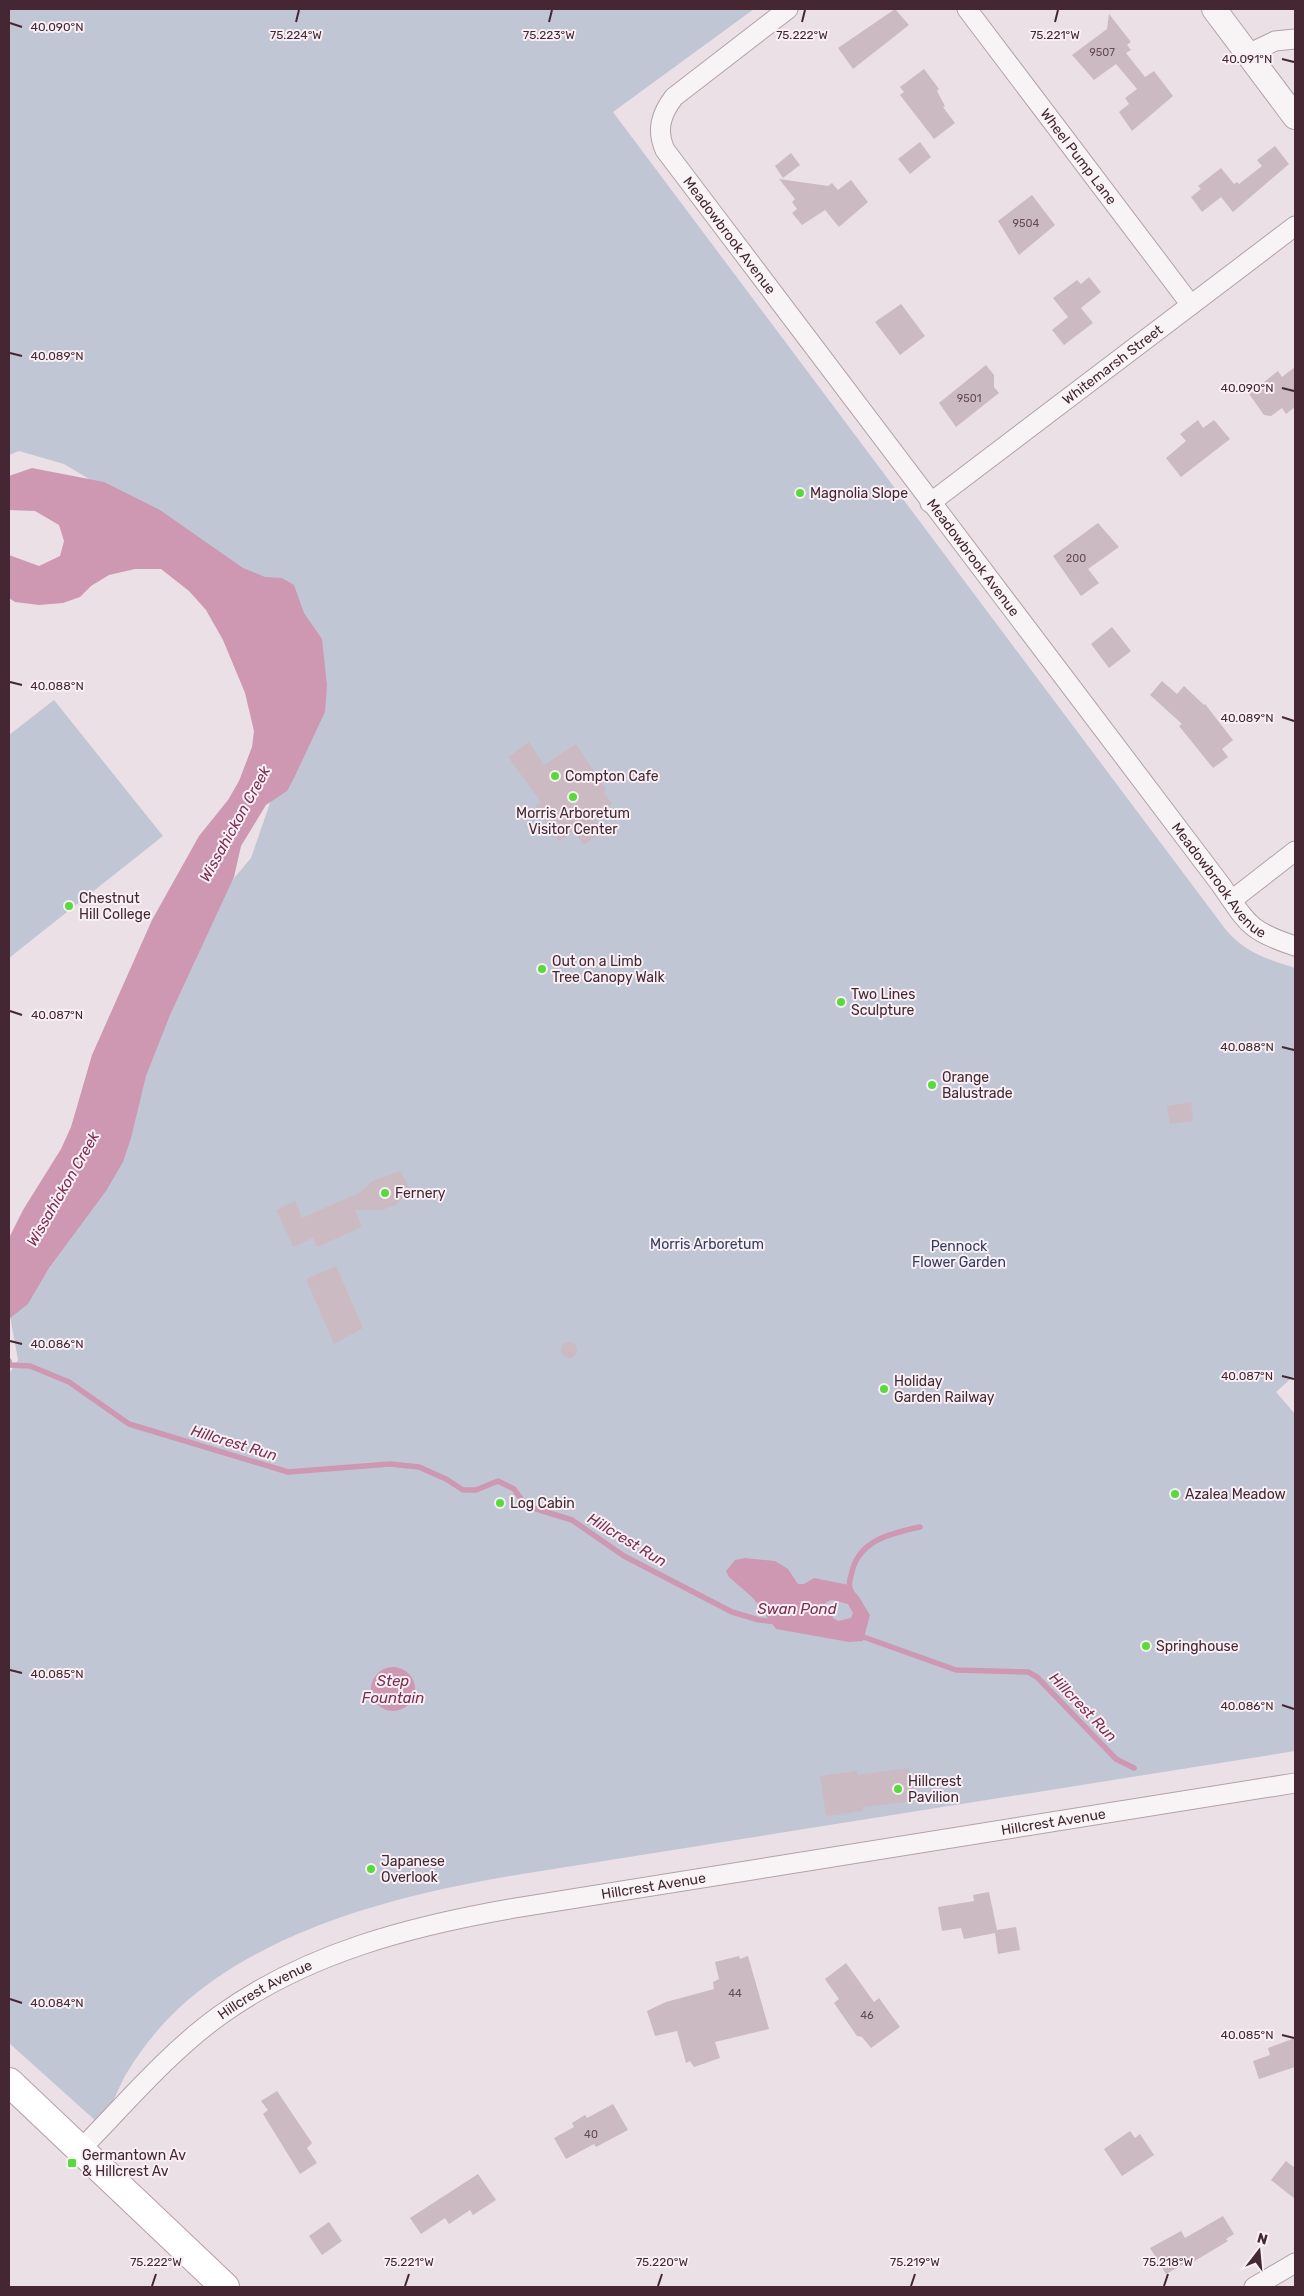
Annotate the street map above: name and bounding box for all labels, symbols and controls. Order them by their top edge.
text: 40.090°N [30,20,84,34]
text: 75.224°W [270,28,322,42]
text: 75.223°W [523,28,575,42]
text: 75.222°W [776,28,828,42]
text: 75.221°W [1030,28,1080,42]
house number: 9507 [1089,46,1115,59]
text: 40.091°N [1222,52,1272,66]
street label: Wheel Pump Lane [1037,105,1120,208]
street label: Meadowbrook Avenue [680,173,780,298]
house number: 9504 [1013,217,1040,230]
street label: Whitemarsh Street [1059,321,1166,408]
text: 40.089°N [30,349,84,363]
text: 40.090°N [1220,381,1274,395]
house number: 9501 [957,392,981,405]
place label: Magnolia Slope [810,485,908,502]
marker: Magnolia Slope [794,487,806,499]
street label: Meadowbrook Avenue [923,495,1023,620]
house number: 200 [1066,552,1086,565]
text: 40.088°N [30,679,84,693]
text: 40.089°N [1220,711,1274,725]
water label: Wissahickon Creek [196,763,274,885]
place label: Compton Cafe [565,768,659,785]
marker: Compton Cafe [549,770,561,782]
marker: Morris Arboretum Visitor Center [567,791,579,803]
place label: Morris Arboretum Visitor Center [516,805,630,838]
street label: Meadowbrook Avenue [1168,819,1269,942]
place label: Chestnut Hill College [79,890,151,923]
marker: Chestnut Hill College [63,900,75,912]
place label: Out on a Limb Tree Canopy Walk [552,953,665,986]
marker: Out on a Limb Tree Canopy Walk [536,963,548,975]
place label: Two Lines Sculpture [851,986,915,1019]
marker: Two Lines Sculpture [835,996,847,1008]
text: 40.087°N [31,1008,83,1022]
text: 40.088°N [1220,1040,1274,1054]
place label: Orange Balustrade [942,1069,1013,1102]
marker: Orange Balustrade [926,1079,938,1091]
water label: Wissahickon Creek [23,1128,103,1250]
place label: Fernery [395,1185,446,1202]
marker: Fernery [379,1187,391,1199]
park label: Morris Arboretum [650,1236,764,1253]
park label: Pennock Flower Garden [912,1238,1006,1271]
text: 40.086°N [30,1337,84,1351]
text: 40.087°N [1221,1369,1273,1383]
place label: Holiday Garden Railway [894,1373,995,1406]
marker: Holiday Garden Railway [878,1383,890,1395]
water label: Hillcrest Run [189,1421,279,1465]
place label: Azalea Meadow [1185,1486,1286,1503]
marker: Azalea Meadow [1169,1488,1181,1500]
place label: Log Cabin [510,1495,575,1512]
marker: Log Cabin [494,1497,506,1509]
water label: Hillcrest Run [584,1509,670,1571]
water label: Swan Pond [757,1600,838,1618]
place label: Springhouse [1156,1638,1239,1655]
marker: Springhouse [1140,1640,1152,1652]
text: 40.085°N [30,1667,84,1681]
water label: Hillcrest Run [1046,1669,1120,1745]
water label: Step Fountain [362,1672,424,1707]
text: 40.086°N [1220,1699,1274,1713]
place label: Hillcrest Pavilion [908,1773,962,1806]
marker: Hillcrest Pavilion [892,1783,904,1795]
street label: Hillcrest Avenue [1000,1805,1107,1838]
place label: Japanese Overlook [381,1853,445,1886]
marker: Japanese Overlook [365,1863,377,1875]
street label: Hillcrest Avenue [600,1869,707,1903]
street label: Hillcrest Avenue [214,1956,315,2023]
house number: 44 [728,1987,742,2000]
text: 40.084°N [30,1996,84,2010]
house number: 46 [860,2009,874,2022]
text: 40.085°N [1220,2028,1274,2042]
house number: 40 [584,2128,598,2141]
place label: Germantown Av & Hillcrest Av [82,2147,186,2180]
marker: Germantown Av & Hillcrest Av [66,2157,78,2169]
north arrow [1234,2226,1284,2276]
text: N [1255,2229,1270,2249]
text: 75.222°W [130,2255,182,2269]
text: 75.221°W [384,2255,434,2269]
text: 75.220°W [636,2255,688,2269]
text: 75.219°W [890,2255,940,2269]
text: 75.218°W [1143,2255,1194,2269]

